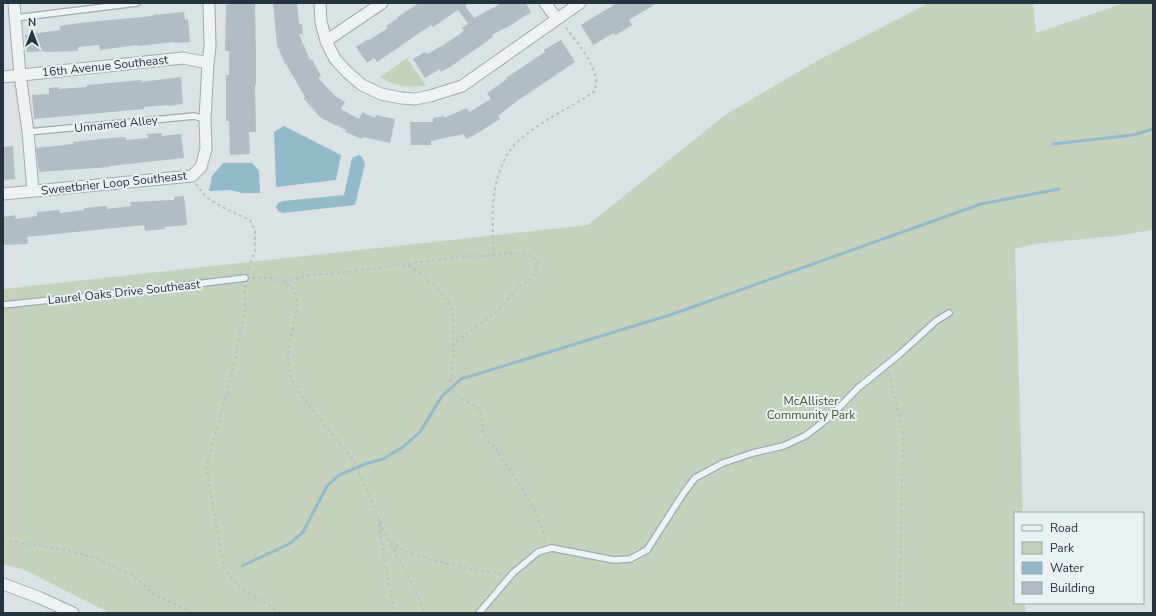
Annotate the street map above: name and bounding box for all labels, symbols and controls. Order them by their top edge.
north arrow [12,12,52,52]
text: N [28,15,36,30]
street label: 16th Avenue Southeast [41,51,170,81]
street label: Unnamed Alley [74,112,159,136]
street label: Sweetbrier Loop Southeast [40,167,188,199]
street label: Laurel Oaks Drive Southeast [47,276,202,308]
park label: McAllister Community Park [767,393,856,423]
legend [1014,512,1144,604]
text: Road [1050,520,1078,536]
text: Park [1050,540,1075,556]
text: Water [1050,560,1084,576]
text: Building [1050,580,1095,596]

